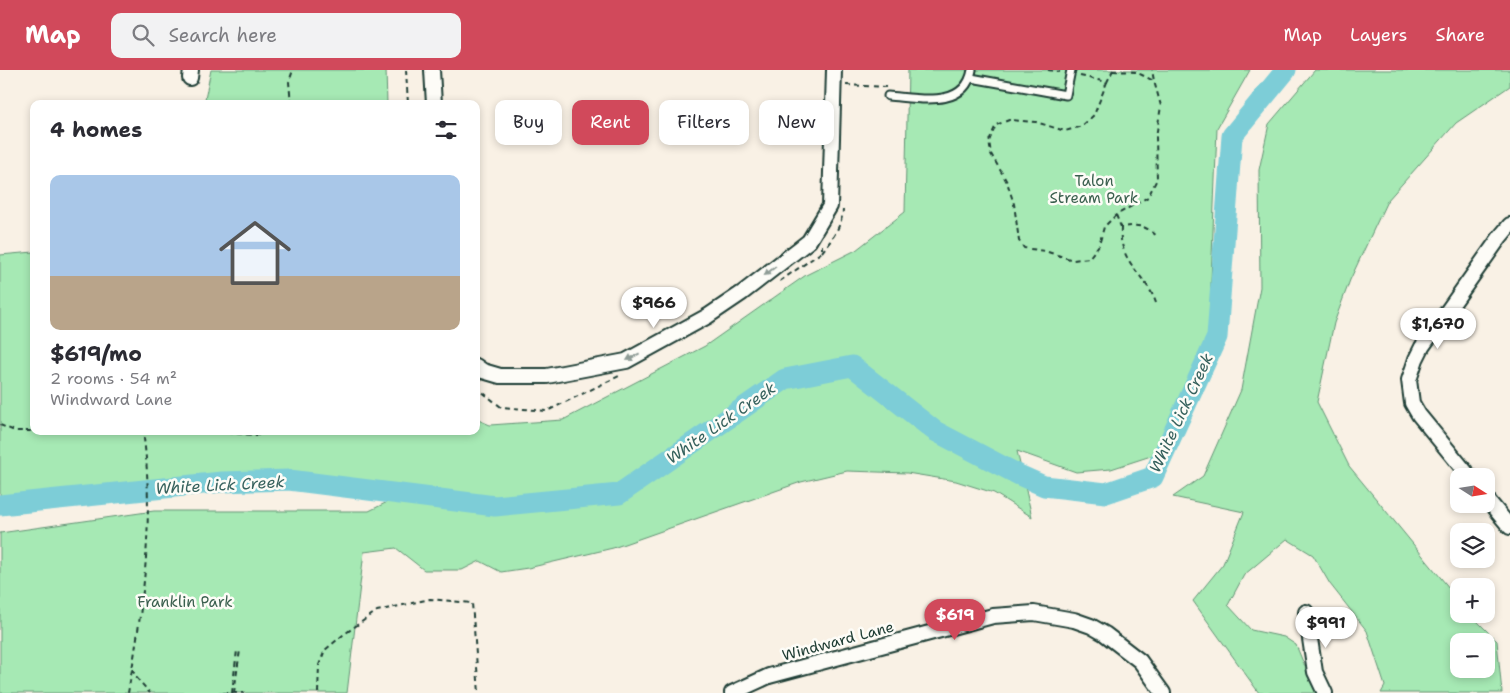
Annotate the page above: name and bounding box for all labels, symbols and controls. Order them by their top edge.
search box [111,13,461,58]
text: Map [25,19,81,51]
icon: search [129,21,157,49]
text: Search here [169,23,277,48]
text: Map [1284,23,1322,47]
text: Layers [1350,23,1407,47]
text: Share [1435,23,1485,47]
chip: Buy [495,100,562,145]
chip: Rent [572,100,649,145]
chip: Filters [659,100,749,145]
chip: New [759,100,834,145]
text: 4 homes [50,116,142,144]
icon: filters [432,116,460,144]
park label: Talon Stream Park [1050,171,1138,208]
icon: home [210,208,300,298]
one-way arrow [764,266,777,277]
pin: $966 [624,286,684,329]
text: $966 [632,292,676,313]
pin: $1,670 [1397,308,1479,350]
text: $1,670 [1411,313,1465,334]
text: $619/mo [50,340,142,368]
water label: White Lick Creek [1144,350,1218,476]
one-way arrow [625,353,640,361]
text: 2 rooms · 54 m² [50,368,177,389]
water label: White Lick Creek [662,377,780,469]
text: Windward Lane [50,389,173,410]
north arrow [1450,468,1495,512]
map controls [1450,468,1495,678]
water label: White Lick Creek [155,471,285,499]
button: layers [1450,523,1495,568]
button: + [1450,578,1495,623]
park label: Franklin Park [137,592,233,612]
pin: $619 [925,598,985,641]
text: $619 [935,604,975,625]
pin: $991 [1296,606,1356,649]
text: $991 [1306,612,1346,633]
street label: Windward Lane [780,616,896,666]
button: − [1450,633,1495,678]

